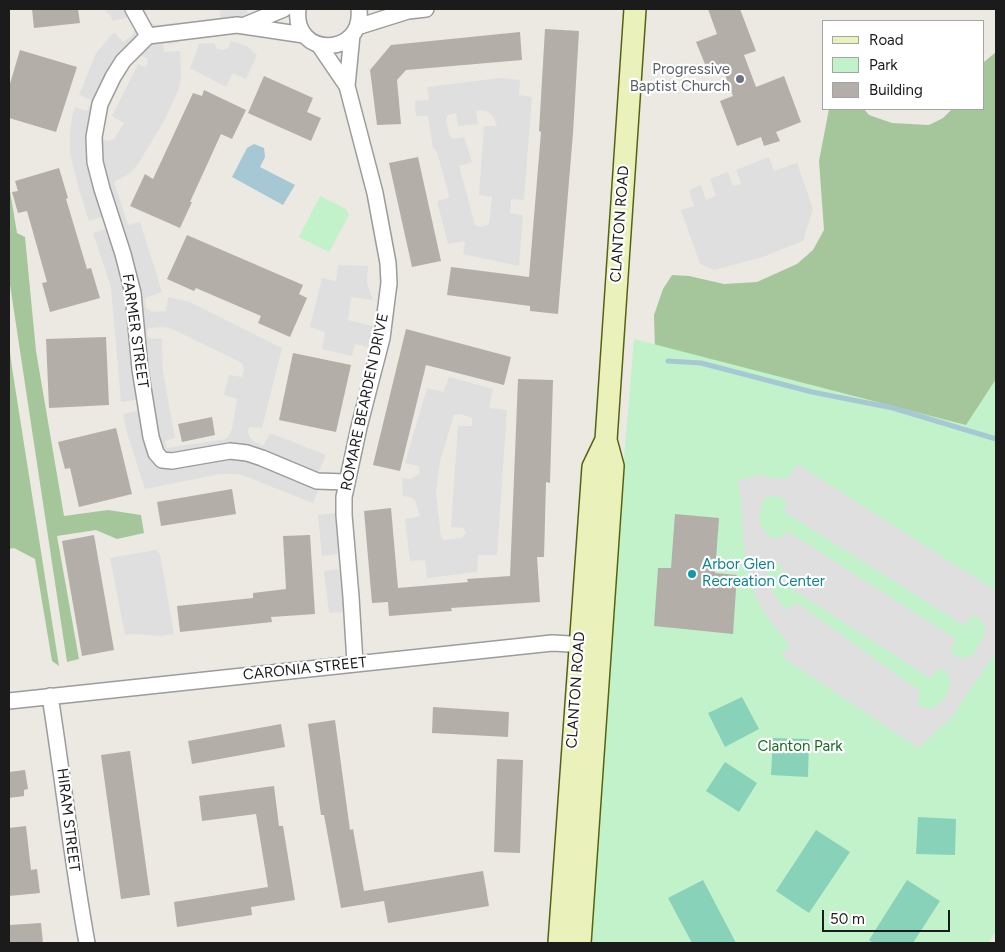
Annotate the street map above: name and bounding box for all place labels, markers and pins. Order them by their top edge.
place label: Progressive Baptist Church [630,61,730,96]
marker: Progressive Baptist Church [734,73,746,85]
place label: Arbor Glen Recreation Center [702,556,825,591]
marker: Arbor Glen Recreation Center [686,568,698,580]

